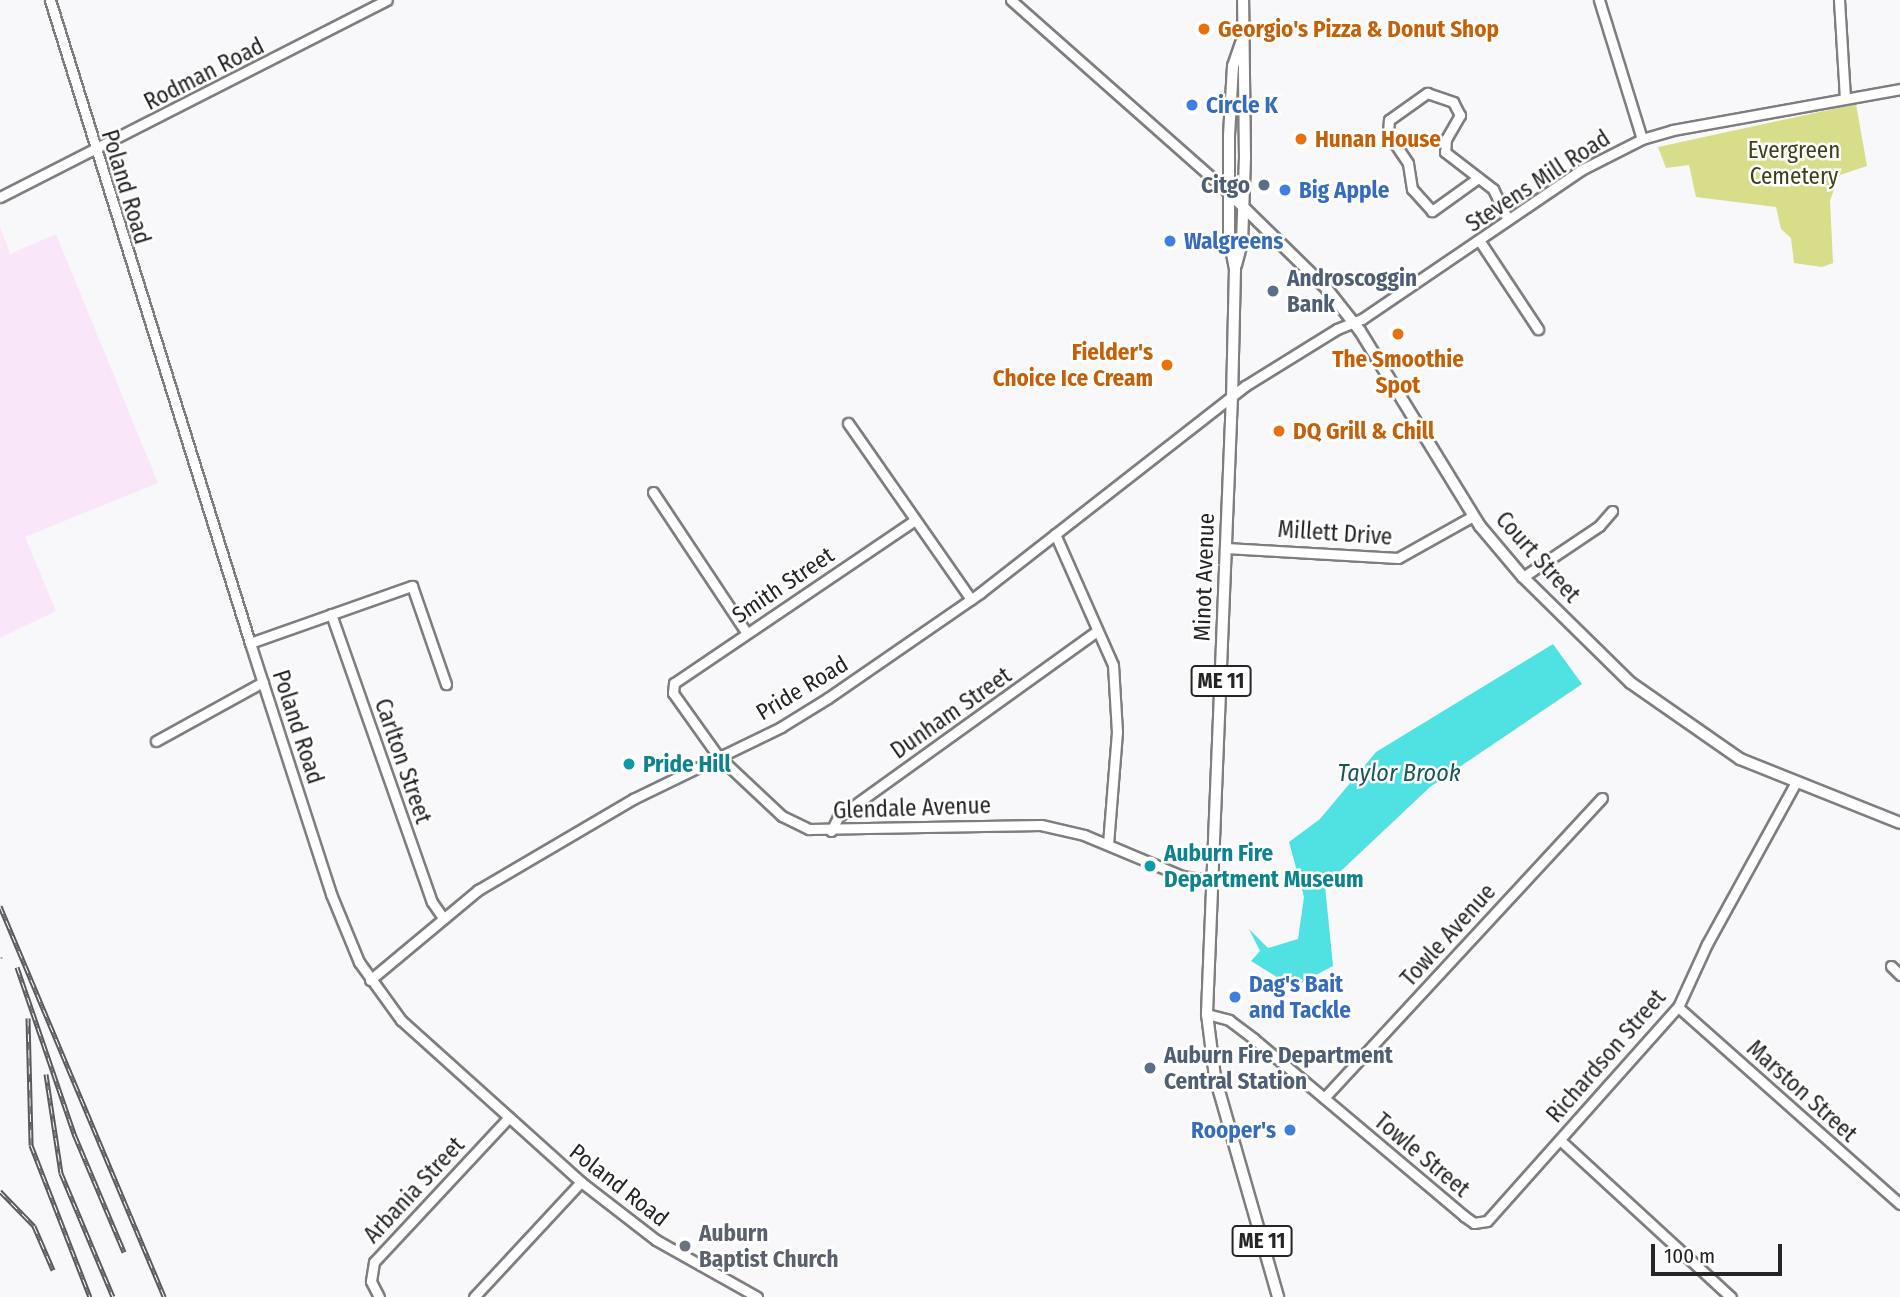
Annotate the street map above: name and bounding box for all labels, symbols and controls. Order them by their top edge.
place label: Georgio's Pizza & Donut Shop [1218,15,1499,43]
marker: Georgio's Pizza & Donut Shop [1196,21,1212,37]
street label: Rodman Road [139,32,269,116]
place label: Circle K [1206,91,1278,119]
marker: Circle K [1184,97,1200,113]
street label: Stevens Mill Road [1461,124,1615,238]
place label: Hunan House [1315,125,1441,153]
street label: Poland Road [96,126,156,248]
marker: Hunan House [1293,131,1309,147]
park label: Evergreen Cemetery [1748,136,1840,190]
place label: Citgo [1201,171,1250,199]
place label: Big Apple [1299,176,1389,204]
marker: Citgo [1256,177,1272,193]
marker: Big Apple [1277,182,1293,198]
place label: Walgreens [1184,227,1283,255]
marker: Walgreens [1162,233,1178,249]
place label: Androscoggin Bank [1287,264,1417,318]
marker: Androscoggin Bank [1265,283,1281,299]
marker: The Smoothie Spot [1390,326,1406,342]
place label: Fielder's Choice Ice Cream [993,338,1153,392]
place label: The Smoothie Spot [1332,345,1464,399]
marker: Fielder's Choice Ice Cream [1159,357,1175,373]
place label: DQ Grill & Chill [1293,417,1434,445]
marker: DQ Grill & Chill [1271,423,1287,439]
street label: Court Street [1490,506,1586,608]
street label: Minot Avenue [1188,512,1220,642]
street label: Millett Drive [1277,515,1393,551]
street label: Smith Street [727,541,839,629]
street label: Pride Road [751,650,853,726]
street label: Dunham Street [886,661,1016,765]
road number: ME 11 [1190,664,1252,698]
street label: Poland Road [267,667,329,787]
street label: Carlton Street [369,695,437,827]
place label: Pride Hill [643,750,731,778]
marker: Pride Hill [621,756,637,772]
water label: Taylor Brook [1337,760,1461,788]
street label: Glendale Avenue [833,791,991,825]
place label: Auburn Fire Department Museum [1164,839,1363,893]
marker: Auburn Fire Department Museum [1142,858,1158,874]
street label: Towle Avenue [1395,878,1501,992]
place label: Dag's Bait and Tackle [1249,970,1351,1024]
street label: Richardson Street [1541,984,1671,1128]
marker: Dag's Bait and Tackle [1227,989,1243,1005]
street label: Marston Street [1741,1034,1863,1148]
place label: Auburn Fire Department Central Station [1164,1041,1393,1095]
marker: Auburn Fire Department Central Station [1142,1060,1158,1076]
street label: Towle Street [1369,1107,1475,1203]
place label: Rooper's [1191,1116,1276,1144]
marker: Rooper's [1282,1122,1298,1138]
street label: Arbania Street [358,1131,470,1249]
street label: Poland Road [564,1138,674,1232]
place label: Auburn Baptist Church [699,1219,838,1273]
road number: ME 11 [1230,1224,1294,1258]
scale bar [1655,1230,1786,1274]
marker: Auburn Baptist Church [677,1238,693,1254]
text: 100 m [1664,1243,1715,1269]

